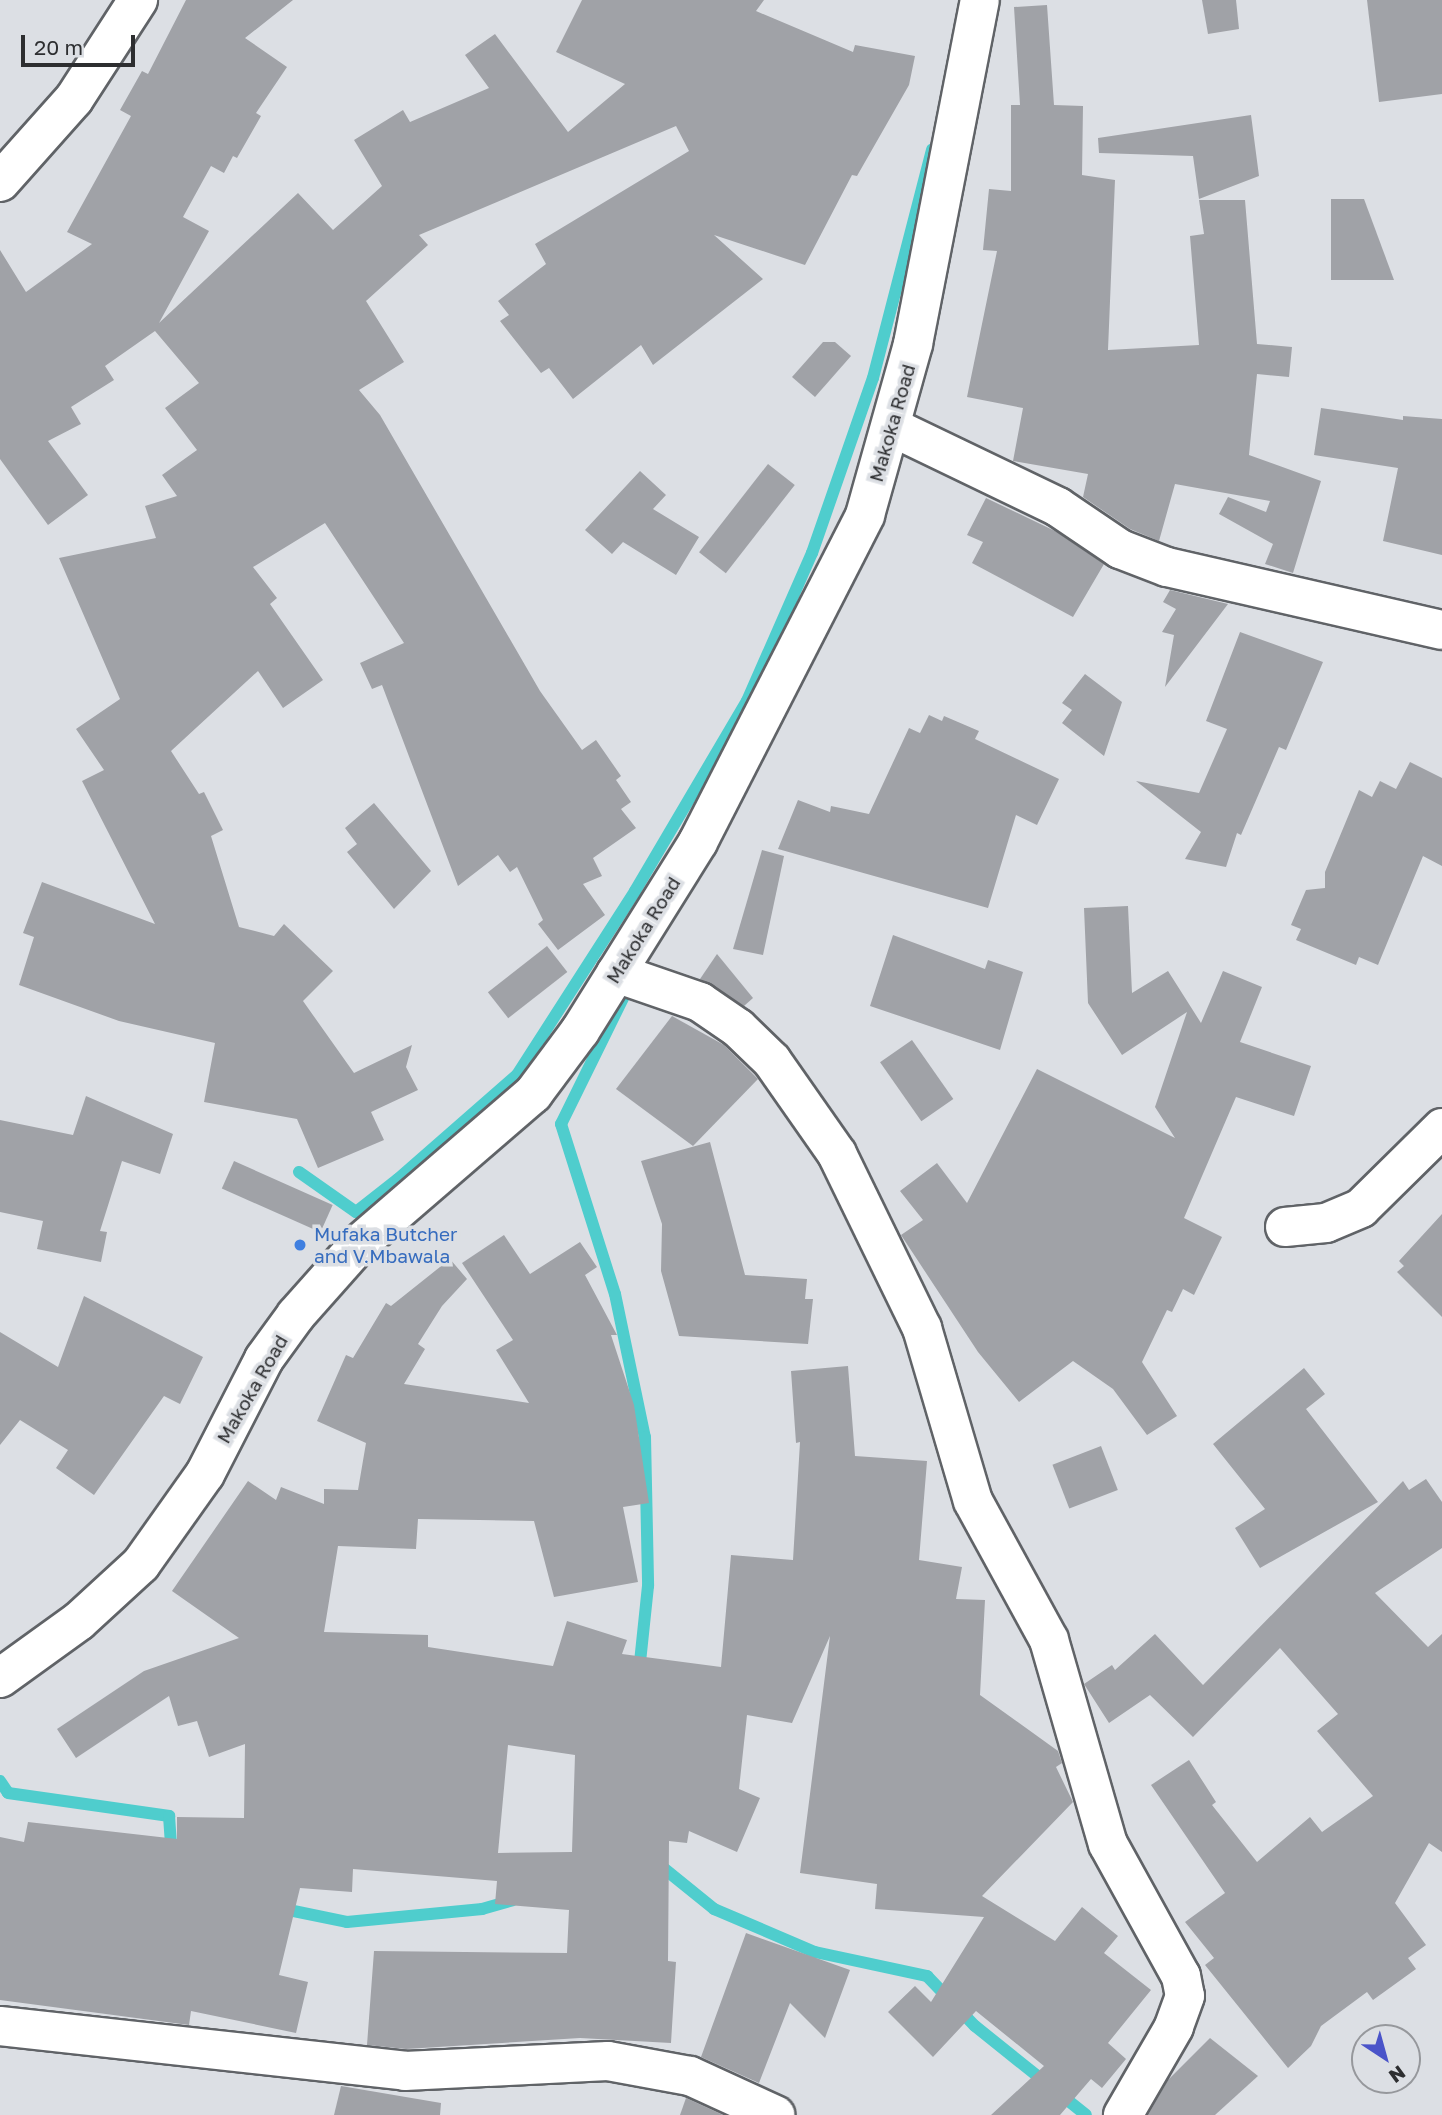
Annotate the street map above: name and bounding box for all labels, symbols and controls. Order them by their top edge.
scale bar [24,21,138,65]
text: 20 m [34,34,83,60]
street label: Makoka Road [864,362,920,484]
street label: Makoka Road [601,872,685,988]
place label: Mufaka Butcher and V.Mbawala [314,1223,457,1267]
marker: Mufaka Butcher and V.Mbawala [292,1237,308,1253]
street label: Makoka Road [212,1331,292,1447]
north arrow [1351,2024,1421,2094]
text: N [1385,2061,1410,2088]

